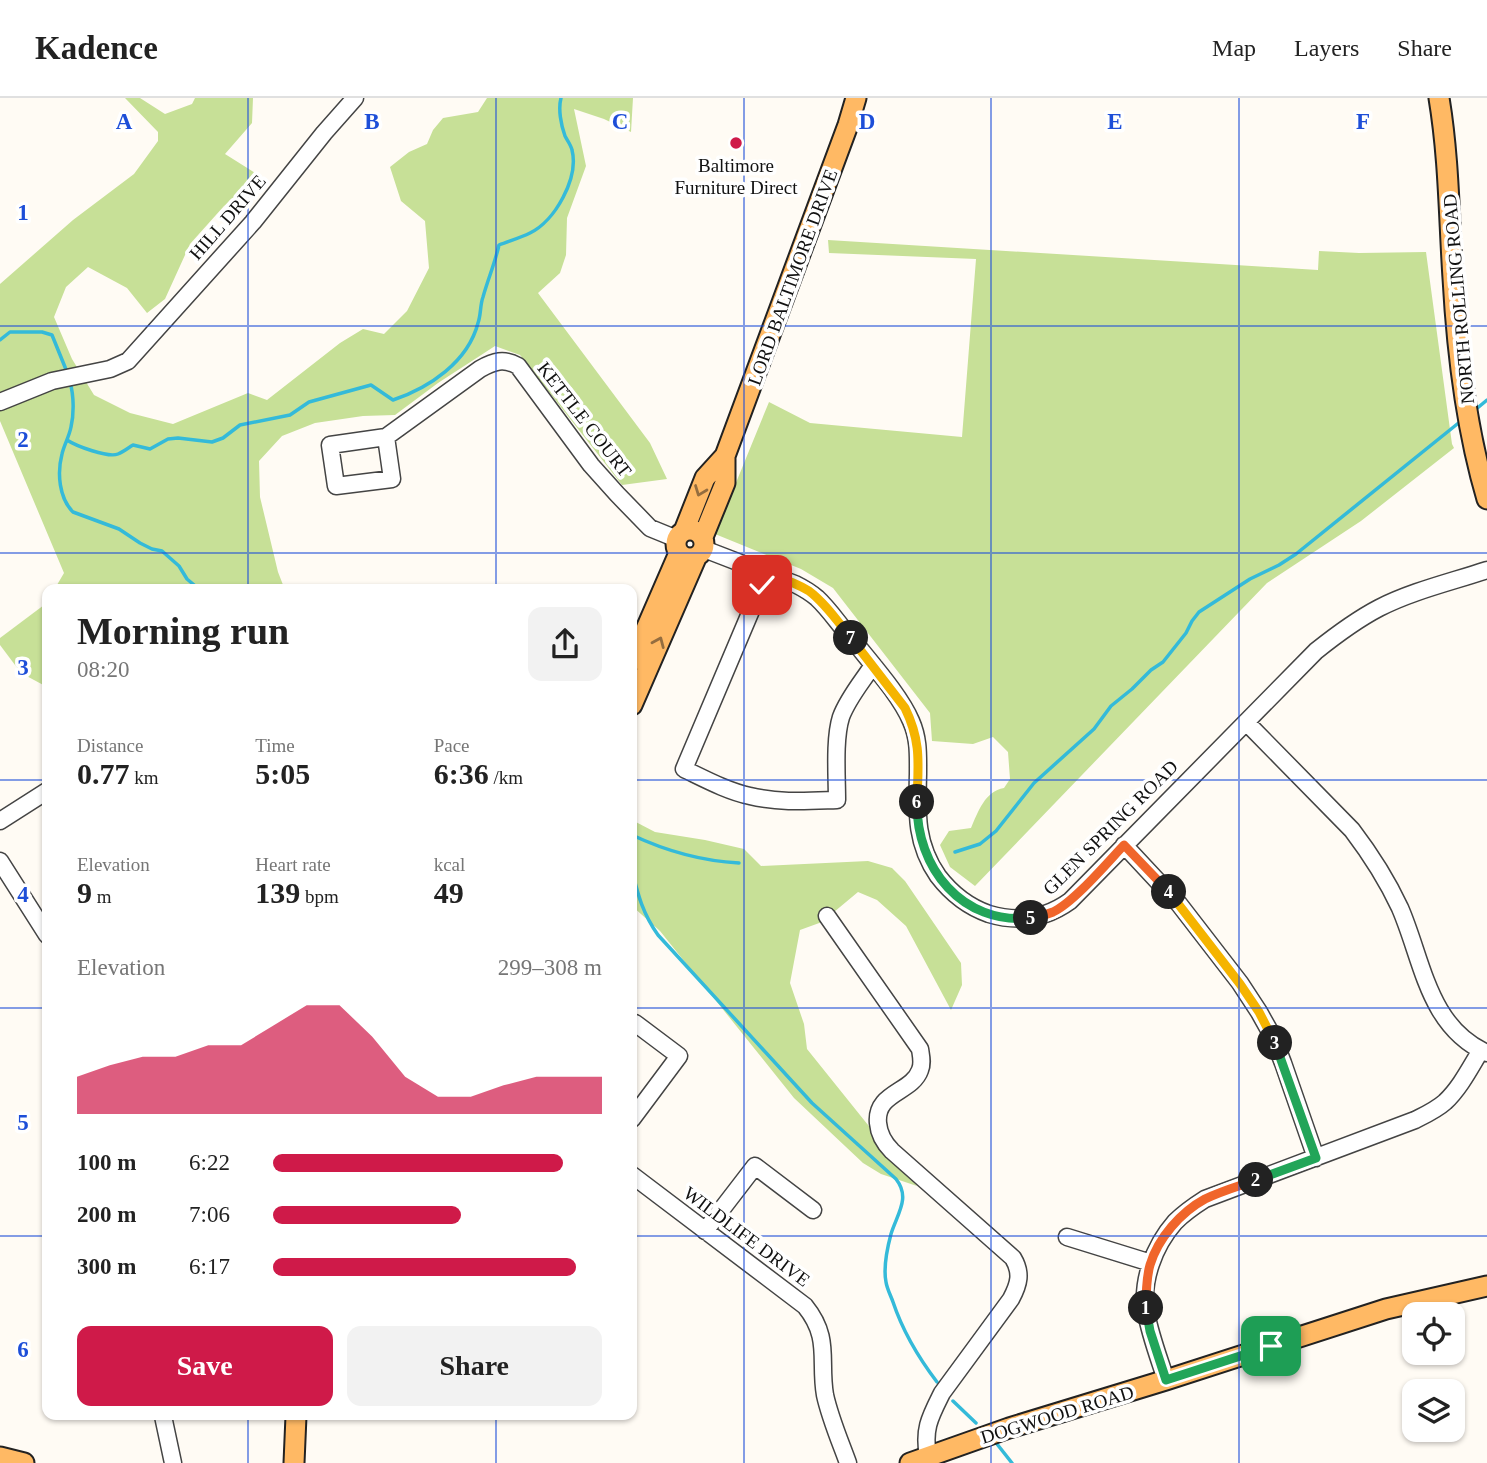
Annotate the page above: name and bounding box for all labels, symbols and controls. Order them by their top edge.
text: Kadence [35,30,158,66]
text: Map [1212,35,1256,61]
text: Layers [1294,35,1359,61]
text: Share [1397,35,1452,61]
text: A [116,109,133,134]
text: B [364,109,380,134]
text: C [612,109,628,134]
text: D [859,109,875,134]
text: E [1107,109,1123,134]
text: F [1356,109,1370,134]
marker: Baltimore Furniture Direct [728,135,744,151]
place label: Baltimore Furniture Direct [675,155,798,198]
street label: LORD BALTIMORE DRIVE [744,166,841,388]
street label: HILL DRIVE [185,171,270,264]
street label: NORTH ROLLING ROAD [1439,193,1478,405]
text: 1 [17,200,29,225]
street label: KETTLE COURT [533,358,636,481]
text: 2 [17,427,29,452]
one-way arrow [694,484,708,496]
pin [732,555,792,615]
icon: check [743,566,781,604]
button: share [528,607,602,681]
text: Morning run [77,610,289,652]
pin: 7 [834,620,868,656]
text: 7 [846,627,855,648]
one-way arrow [651,637,665,650]
text: 3 [17,655,29,680]
text: 08:20 [77,657,129,682]
text: Distance [77,735,143,756]
text: Time [255,735,295,756]
text: Pace [434,735,470,756]
street label: GLEN SPRING ROAD [1039,756,1182,899]
text: 0.77 [77,757,130,790]
text: 5:05 [255,757,310,790]
text: 6:36 [434,757,489,790]
text: km [130,767,159,788]
text: /km [489,767,523,788]
pin: 6 [900,784,934,820]
text: 6 [912,791,921,812]
text: Elevation [77,854,150,875]
text: Heart rate [255,854,331,875]
text: kcal [434,854,465,875]
pin: 4 [1152,874,1186,910]
text: 9 [77,876,92,909]
text: 139 [255,876,300,909]
text: 49 [434,876,464,909]
text: 4 [1164,881,1173,902]
text: 4 [17,882,29,907]
text: m [92,886,112,907]
text: bpm [300,886,339,907]
pin: 5 [1014,900,1048,936]
text: 5 [1026,907,1035,928]
text: Elevation [77,955,165,980]
text: 299–308 m [498,955,602,980]
pin: 3 [1258,1026,1292,1060]
text: 3 [1270,1032,1279,1053]
text: 5 [17,1110,29,1135]
text: 100 m [77,1150,136,1175]
text: 6:22 [189,1150,230,1175]
pin: 2 [1238,1162,1274,1198]
text: 2 [1251,1169,1260,1190]
street label: WILDLIFE DRIVE [679,1182,814,1291]
text: 200 m [77,1202,136,1227]
text: 7:06 [189,1202,230,1227]
text: 300 m [77,1254,136,1279]
text: 6:17 [189,1254,230,1279]
pin: 1 [1128,1290,1164,1326]
text: 1 [1141,1297,1150,1318]
map controls [1402,1302,1465,1442]
button: locate [1402,1302,1465,1365]
pin [1241,1316,1301,1376]
button: Save [77,1326,333,1406]
button: Share [347,1326,602,1406]
icon: arrive [1252,1327,1290,1365]
text: 6 [17,1337,29,1362]
button: layers [1402,1379,1465,1442]
street label: DOGWOOD ROAD [978,1381,1136,1448]

